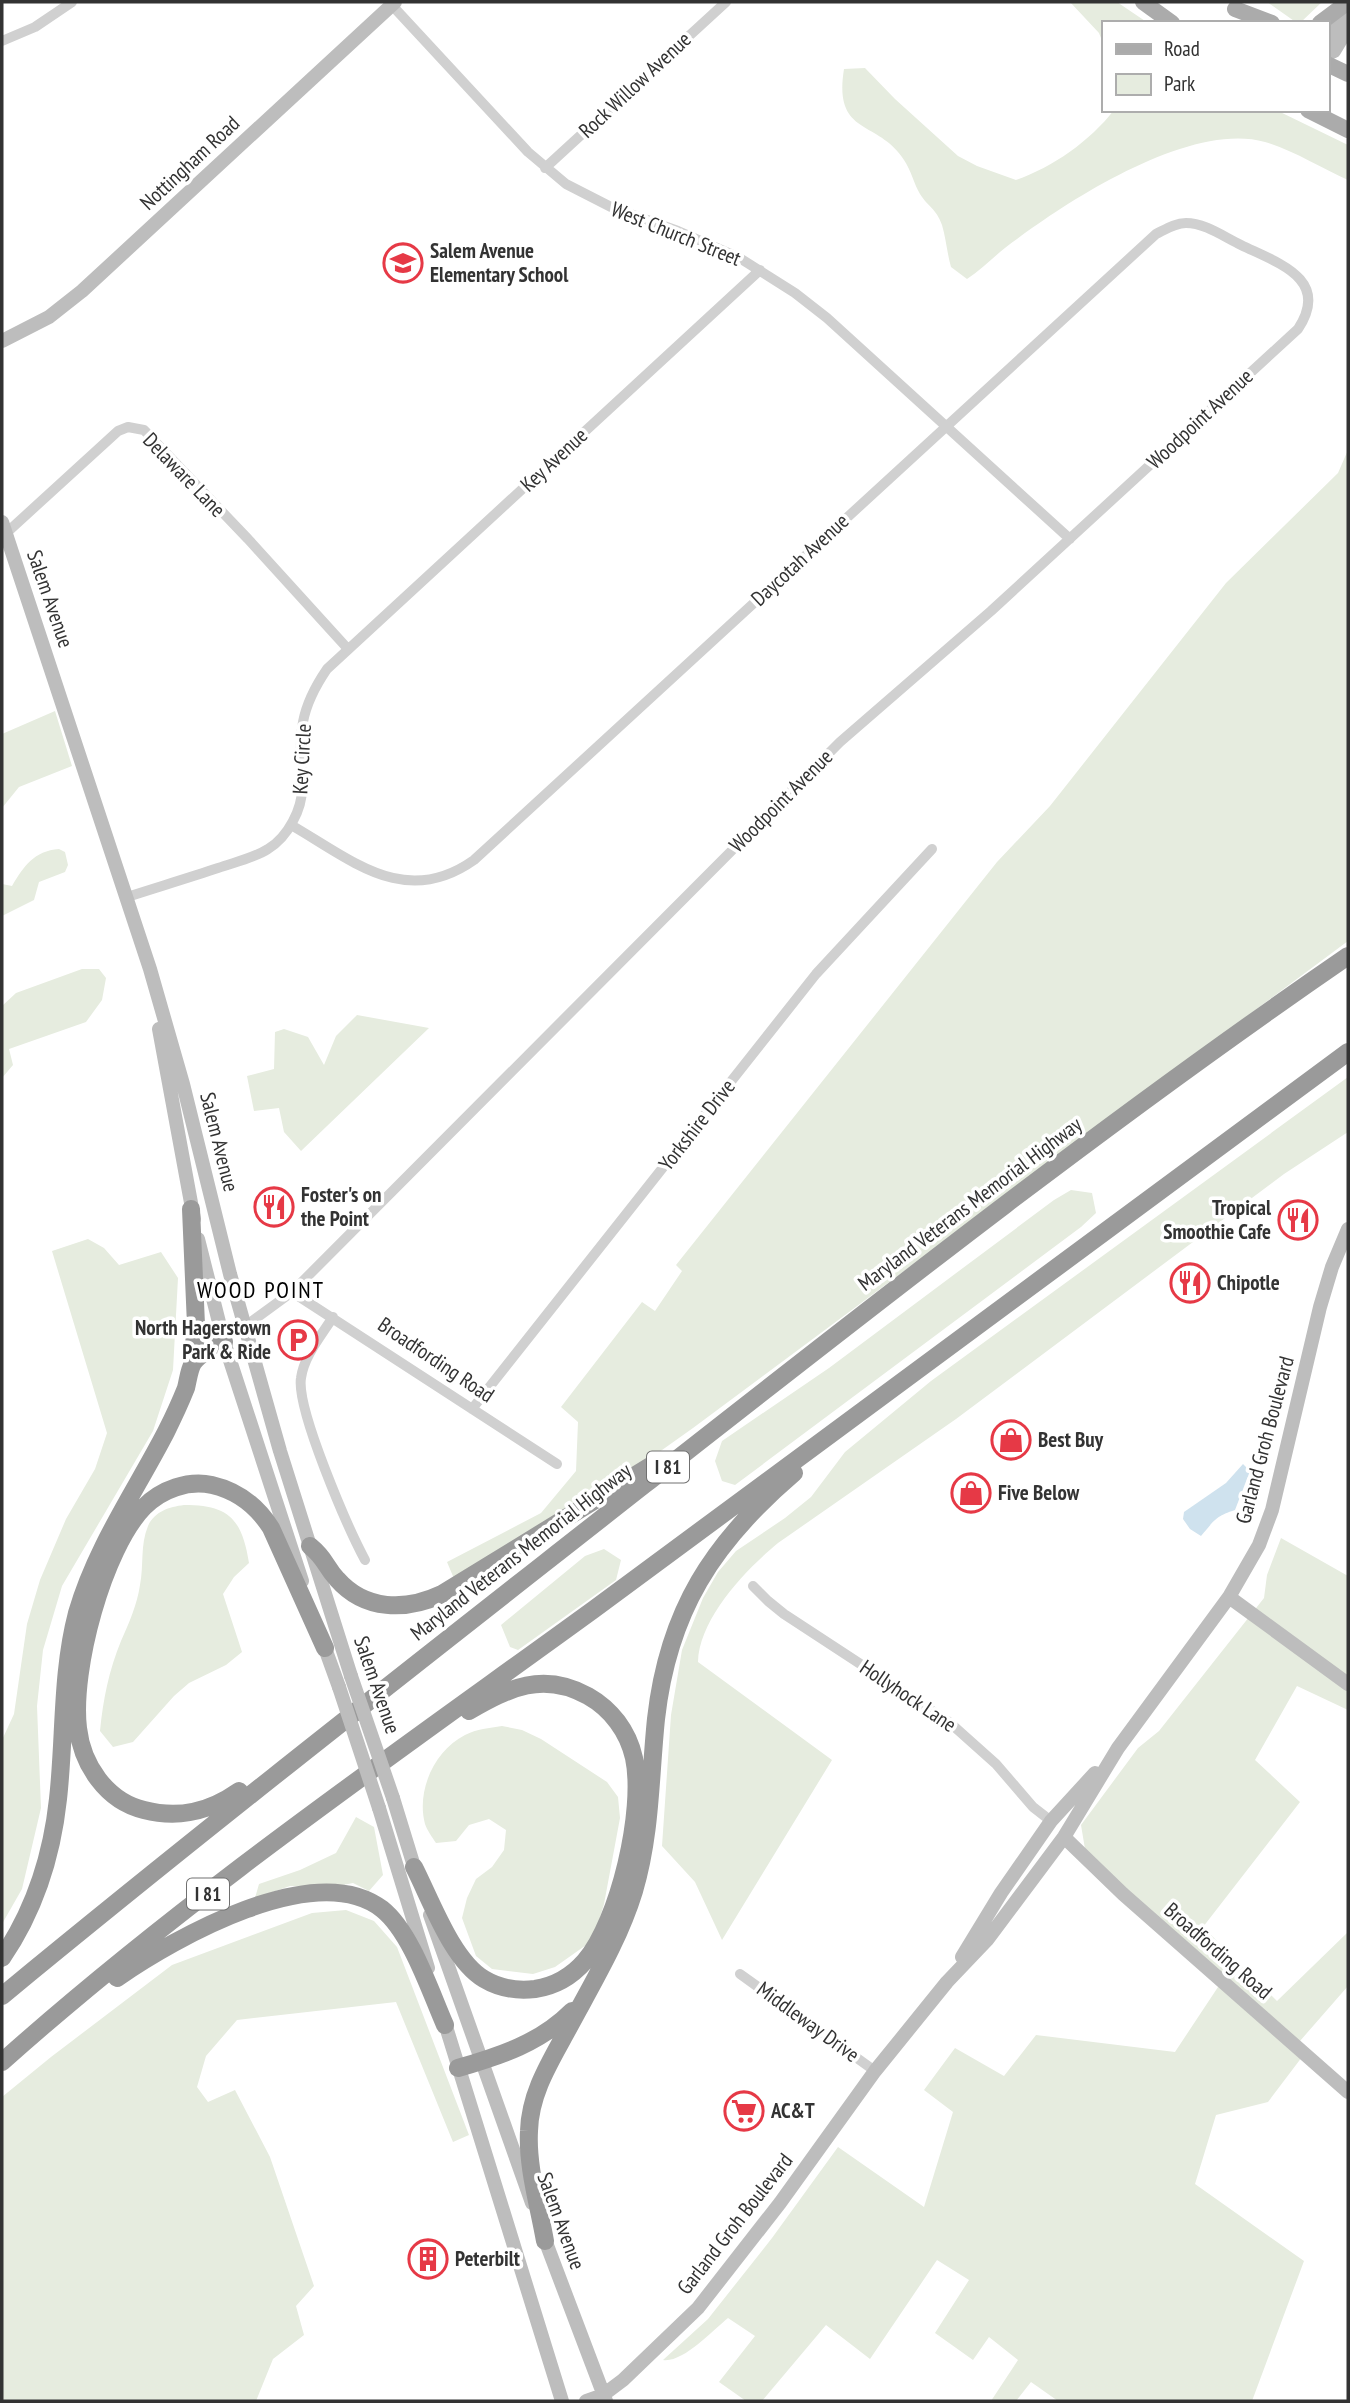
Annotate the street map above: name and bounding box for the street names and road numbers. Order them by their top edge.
street label: Rock Willow Avenue [573,26,696,144]
street label: Nottingham Road [134,110,245,216]
street label: West Church Street [607,195,745,272]
street label: Woodpoint Avenue [1141,363,1258,475]
street label: Key Avenue [514,422,593,498]
street label: Delaware Lane [137,427,231,523]
street label: Daycotah Avenue [745,508,854,612]
street label: Salem Avenue [21,546,80,651]
street label: Key Circle [286,723,317,795]
street label: Woodpoint Avenue [723,743,838,858]
street label: Yorkshire Drive [652,1073,741,1176]
street label: Salem Avenue [194,1089,245,1194]
street label: Maryland Veterans Memorial Highway [852,1111,1087,1297]
street label: Broadfording Road [373,1311,500,1408]
street label: Garland Groh Boulevard [1229,1353,1300,1526]
road number: I 81 [647,1452,689,1483]
street label: Maryland Veterans Memorial Highway [405,1457,637,1646]
street label: Salem Avenue [348,1632,407,1737]
street label: Hollyhock Lane [855,1653,962,1738]
road number: I 81 [187,1878,229,1910]
street label: Broadfording Road [1159,1896,1278,2005]
street label: Middleway Drive [752,1975,865,2068]
street label: Garland Groh Boulevard [671,2148,798,2300]
street label: Salem Avenue [531,2168,592,2273]

